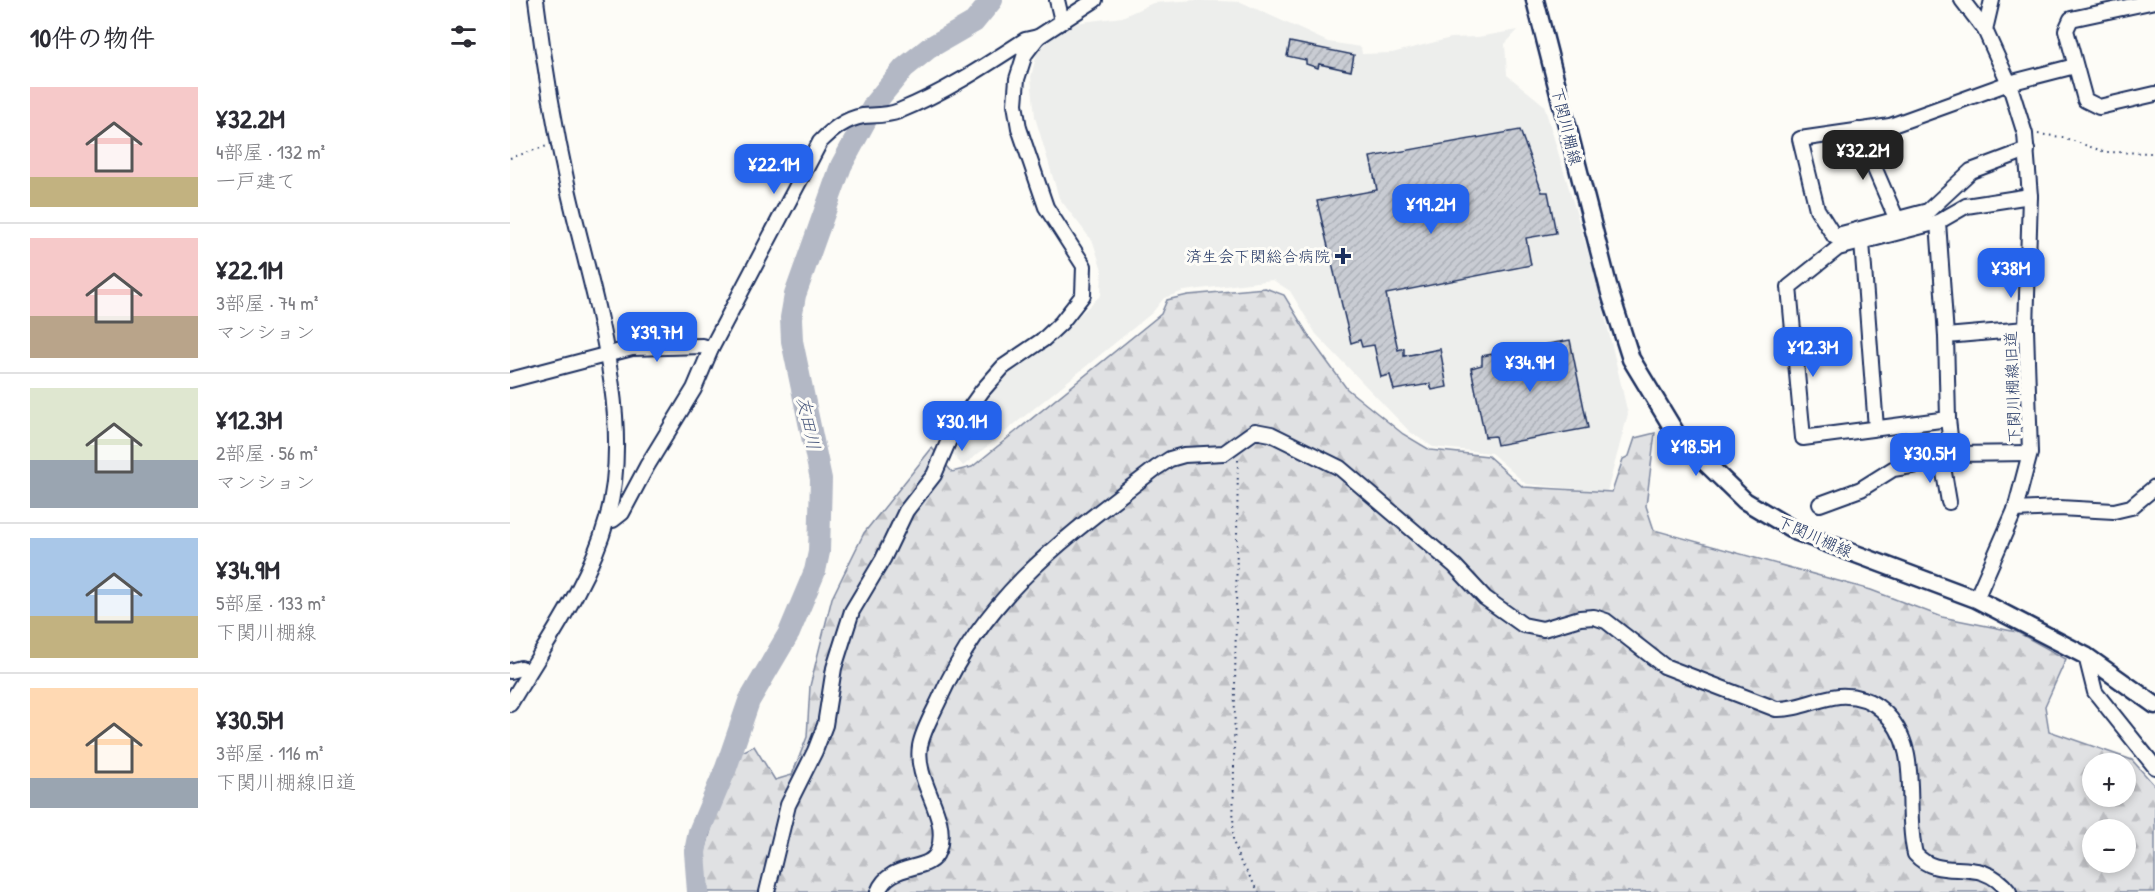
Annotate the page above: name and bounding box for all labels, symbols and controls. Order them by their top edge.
text: 10件の物件 [30,20,155,55]
icon: filters [447,20,480,53]
street label: 下関川棚線 [1547,85,1587,167]
text: ¥32.2M [216,101,285,136]
icon: home [78,111,150,183]
pin: ¥32.2M [1814,130,1912,181]
text: ¥32.2M [1836,136,1890,163]
text: 4部屋 · 132 m² [216,138,325,165]
pin: ¥22.1M [725,144,823,195]
text: ¥22.1M [748,150,800,177]
text: 一戸建て [216,167,296,194]
pin: ¥19.2M [1382,184,1480,235]
text: ¥19.2M [1406,190,1456,217]
place label: 済生会下関総合病院 [1186,245,1330,267]
marker: 済生会下関総合病院 [1334,247,1352,265]
pin: ¥38M [1975,248,2047,299]
text: ¥22.1M [216,252,283,287]
text: ¥38M [1992,254,2030,281]
icon: home [78,262,150,334]
text: 3部屋 · 74 m² [216,289,318,316]
pin: ¥39.7M [608,312,706,363]
text: マンション [216,318,315,345]
text: ¥39.7M [631,318,683,345]
pin: ¥12.3M [1764,327,1862,378]
street label: 下関川棚線旧道 [1999,331,2025,443]
text: ¥12.3M [1787,333,1839,360]
pin: ¥34.9M [1481,342,1579,393]
text: ¥34.9M [1505,348,1555,375]
water label: 友田川 [791,394,827,452]
pin: ¥30.1M [913,401,1011,452]
text: ¥12.3M [216,402,282,437]
text: ¥30.1M [937,407,987,434]
icon: home [78,412,150,484]
pin: ¥18.5M [1647,426,1745,477]
text: ¥18.5M [1671,432,1721,459]
pin: ¥30.5M [1881,433,1979,484]
text: 2部屋 · 56 m² [216,439,318,466]
text: ¥30.5M [1904,439,1956,466]
text: マンション [216,468,315,495]
street label: 下関川棚線 [1774,510,1856,562]
text: ¥34.9M [216,552,280,587]
icon: home [78,562,150,634]
text: 5部屋 · 133 m² [216,589,326,616]
text: 下関川棚線 [216,618,316,645]
text: ¥30.5M [216,702,283,737]
icon: home [78,712,150,784]
text: 3部屋 · 116 m² [216,739,323,766]
map controls [2082,753,2136,873]
button: + [2082,753,2136,807]
text: 下関川棚線旧道 [216,768,356,795]
button: − [2082,819,2136,873]

